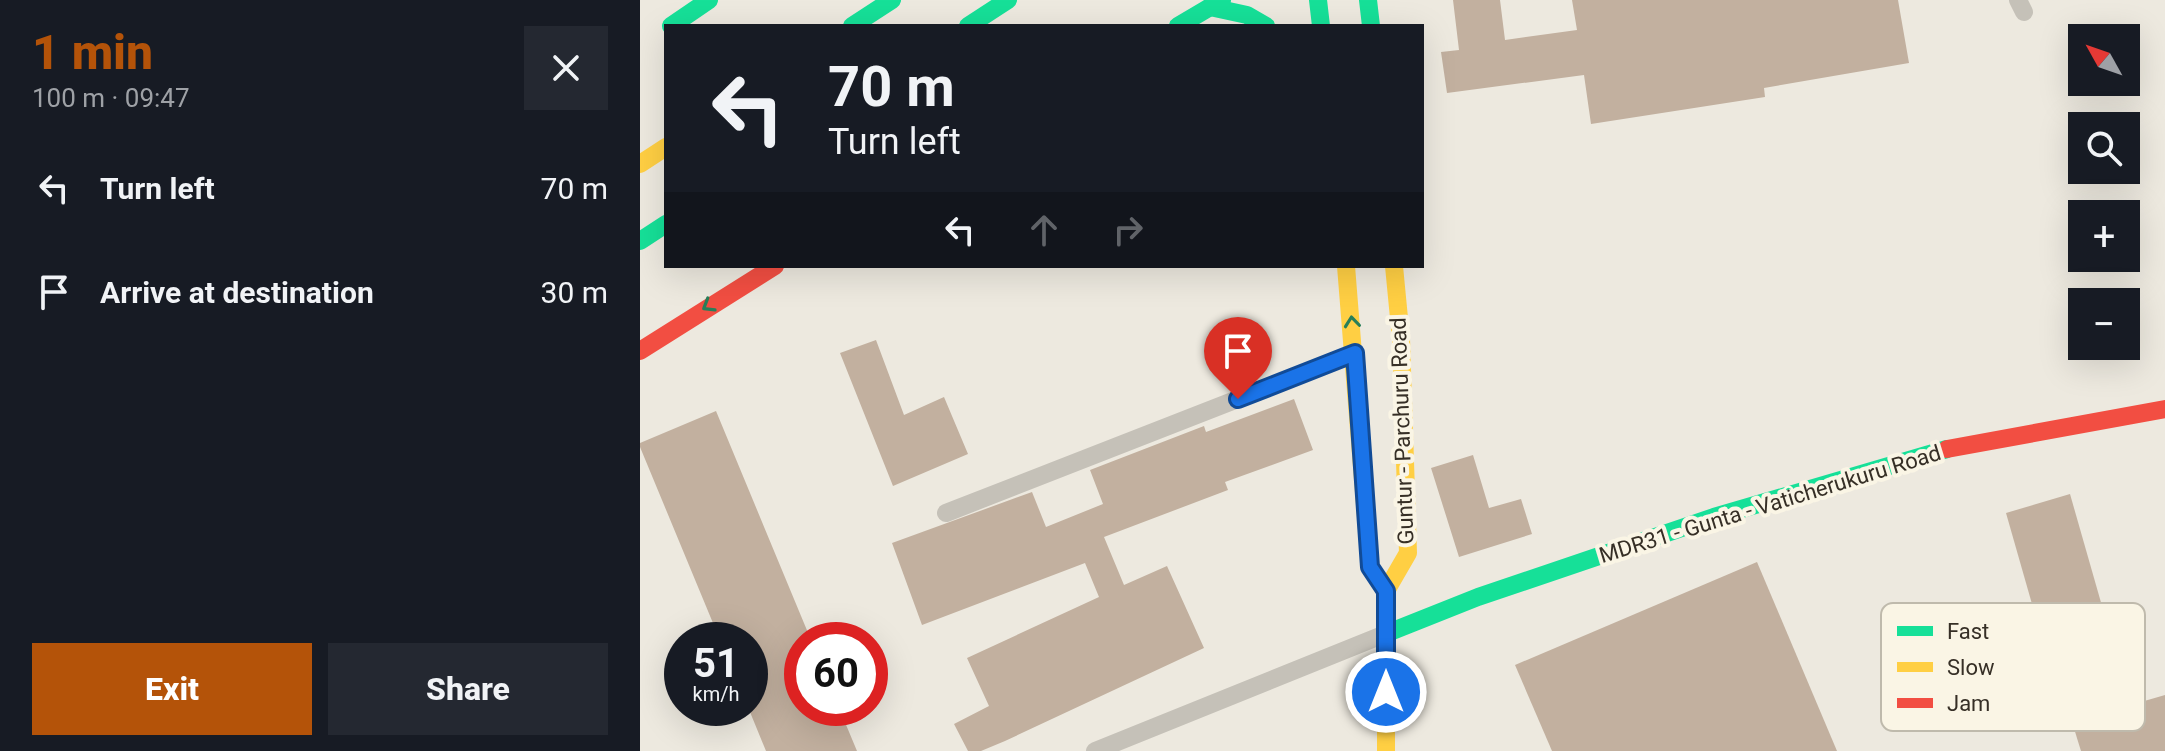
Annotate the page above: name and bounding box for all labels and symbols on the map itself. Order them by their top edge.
north arrow [2068,24,2140,96]
one-way arrow [702,297,717,312]
one-way arrow [1343,315,1360,328]
pin [1204,317,1272,399]
street label: Guntur - Parchuru Road [1386,317,1418,545]
street label: MDR31 - Gunta - Vaticherukuru Road [1596,440,1944,568]
legend [1881,603,2145,731]
text: Fast [1947,619,1989,644]
speed limit sign: 60 [784,622,888,726]
position arrow [1344,650,1428,734]
text: Slow [1947,655,1995,680]
text: Jam [1947,691,1990,716]

